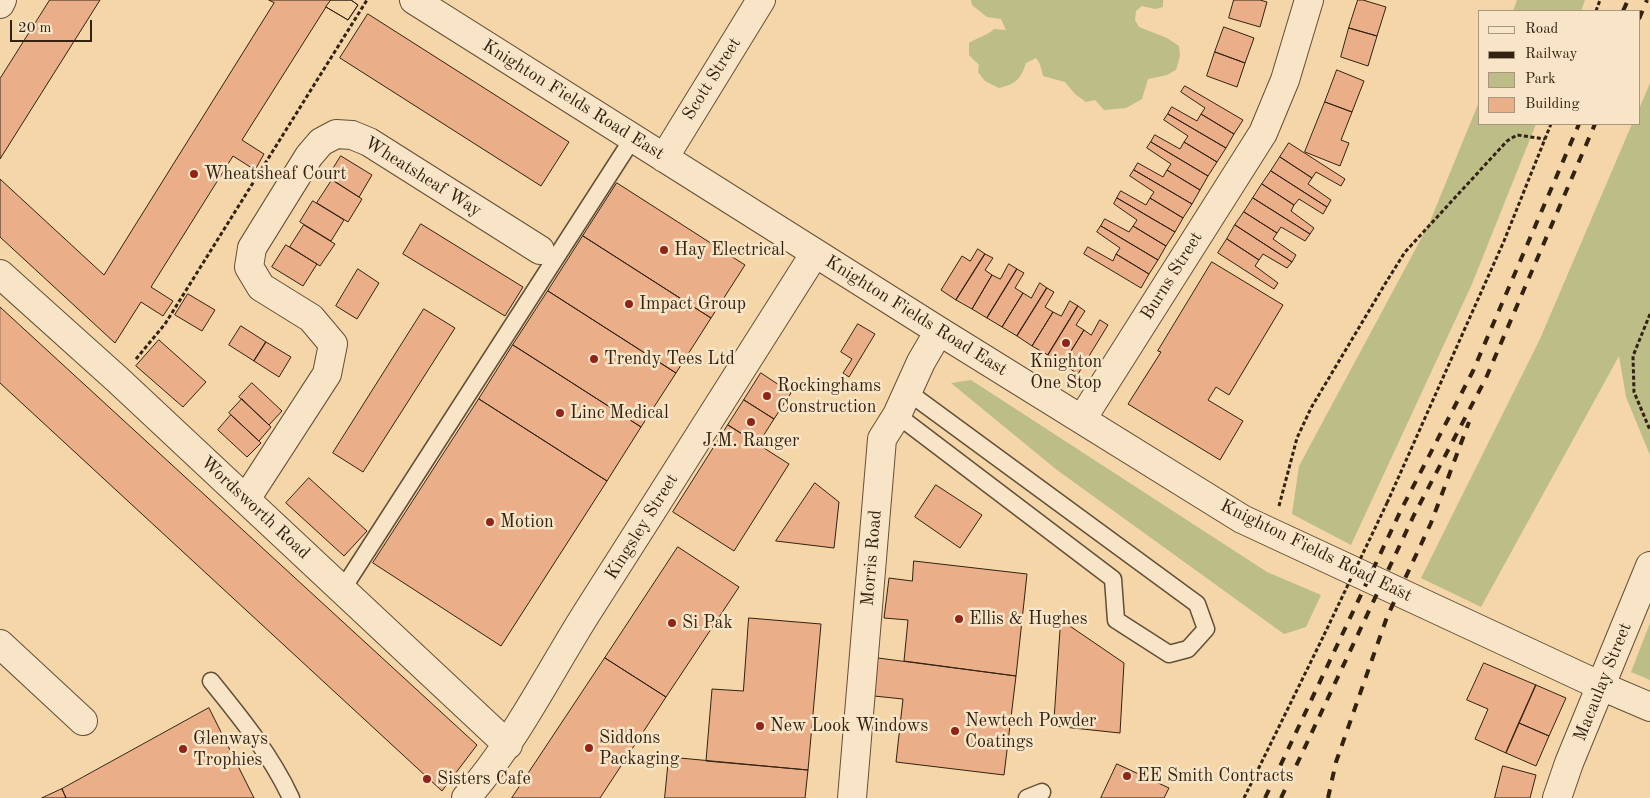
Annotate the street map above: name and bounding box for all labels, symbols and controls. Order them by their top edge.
scale bar [12,10,95,42]
legend [1478,10,1640,125]
text: 20 m [18,21,52,36]
text: Road [1525,22,1558,37]
street label: Scott Street [678,34,746,124]
street label: Knighton Fields Road East [478,35,668,165]
text: Railway [1525,47,1578,62]
text: Park [1525,72,1556,87]
text: Building [1525,97,1580,112]
street label: Wheatsheaf Way [360,132,486,222]
place label: Wheatsheaf Court [204,163,347,185]
marker: Wheatsheaf Court [188,168,200,180]
street label: Burns Street [1136,228,1208,324]
place label: Hay Electrical [674,239,785,261]
marker: Hay Electrical [658,244,670,256]
street label: Knighton Fields Road East [821,251,1011,381]
place label: Impact Group [639,293,746,315]
marker: Impact Group [623,298,635,310]
marker: Knighton One Stop [1060,337,1072,349]
place label: Trendy Tees Ltd [604,348,735,370]
place label: Knighton One Stop [1030,351,1102,394]
marker: Trendy Tees Ltd [588,353,600,365]
place label: Rockinghams Construction [777,375,881,418]
marker: Rockinghams Construction [761,390,773,402]
place label: Linc Medical [570,402,669,424]
marker: Linc Medical [554,407,566,419]
marker: J.M. Ranger [745,416,757,428]
place label: J.M. Ranger [703,430,799,452]
street label: Wordsworth Road [196,452,314,564]
street label: Kingsley Street [601,470,683,584]
street label: Knighton Fields Road East [1217,495,1415,607]
street label: Morris Road [857,509,887,607]
place label: Motion [500,511,554,533]
marker: Motion [484,516,496,528]
place label: Ellis & Hughes [969,608,1087,630]
place label: Si Pak [682,612,733,634]
marker: Ellis & Hughes [953,613,965,625]
marker: Si Pak [666,617,678,629]
street label: Macaulay Street [1569,620,1637,744]
place label: Newtech Powder Coatings [965,710,1096,752]
place label: New Look Windows [770,715,928,737]
marker: New Look Windows [754,720,766,732]
marker: Newtech Powder Coatings [949,725,961,737]
place label: Siddons Packaging [599,727,679,770]
place label: Glenways Trophies [193,728,268,771]
marker: Siddons Packaging [583,742,595,754]
marker: Glenways Trophies [177,743,189,755]
place label: EE Smith Contracts [1137,765,1294,787]
place label: Sisters Cafe [437,768,531,790]
marker: EE Smith Contracts [1121,770,1133,782]
marker: Sisters Cafe [421,773,433,785]

